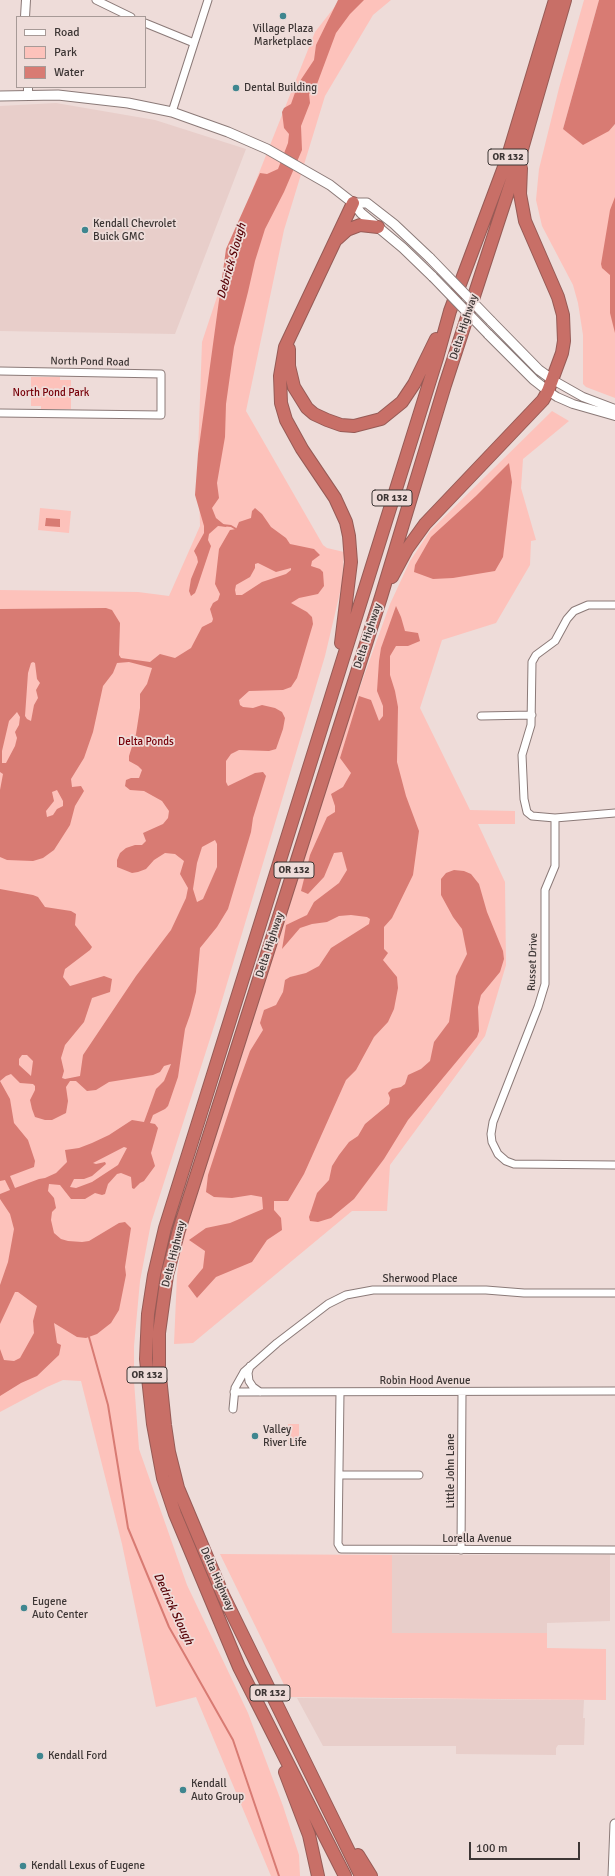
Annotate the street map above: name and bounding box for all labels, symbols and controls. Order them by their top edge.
marker: Village Plaza Marketplace [278,11,288,21]
legend [16,16,146,88]
place label: Village Plaza Marketplace [253,22,313,48]
text: Road [54,25,80,40]
text: Park [54,45,77,60]
text: Water [54,65,84,80]
place label: Dental Building [244,81,317,95]
marker: Dental Building [231,83,241,93]
road number: OR 132 [488,149,528,165]
place label: Kendall Chevrolet Buick GMC [93,217,176,243]
water label: Debrick Slough [214,222,250,300]
marker: Kendall Chevrolet Buick GMC [80,225,90,235]
street label: Delta Highway [447,293,481,361]
street label: North Pond Road [50,355,130,369]
park label: North Pond Park [13,386,89,400]
road number: OR 132 [372,490,412,506]
street label: Delta Highway [351,602,385,670]
park label: Delta Ponds [118,735,174,749]
road number: OR 132 [274,862,314,878]
street label: Delta Highway [253,911,287,979]
street label: Russet Drive [525,933,541,991]
street label: Delta Highway [159,1219,189,1289]
street label: Sherwood Place [382,1272,458,1286]
road number: OR 132 [127,1367,167,1383]
street label: Robin Hood Avenue [380,1374,470,1388]
place label: Valley River Life [263,1423,307,1449]
marker: Valley River Life [250,1431,260,1441]
street label: Little John Lane [444,1434,458,1508]
street label: Lorella Avenue [442,1532,512,1546]
street label: Delta Highway [197,1545,237,1613]
water label: Dedrick Slough [150,1571,196,1647]
place label: Eugene Auto Center [32,1595,88,1621]
marker: Eugene Auto Center [19,1603,29,1613]
road number: OR 132 [250,1685,290,1701]
place label: Kendall Ford [48,1749,107,1763]
marker: Kendall Ford [35,1751,45,1761]
place label: Kendall Auto Group [191,1777,244,1803]
marker: Kendall Auto Group [178,1785,188,1795]
scale bar [471,1834,582,1860]
text: 100 m [476,1841,508,1856]
place label: Kendall Lexus of Eugene [31,1859,145,1873]
marker: Kendall Lexus of Eugene [18,1861,28,1871]

